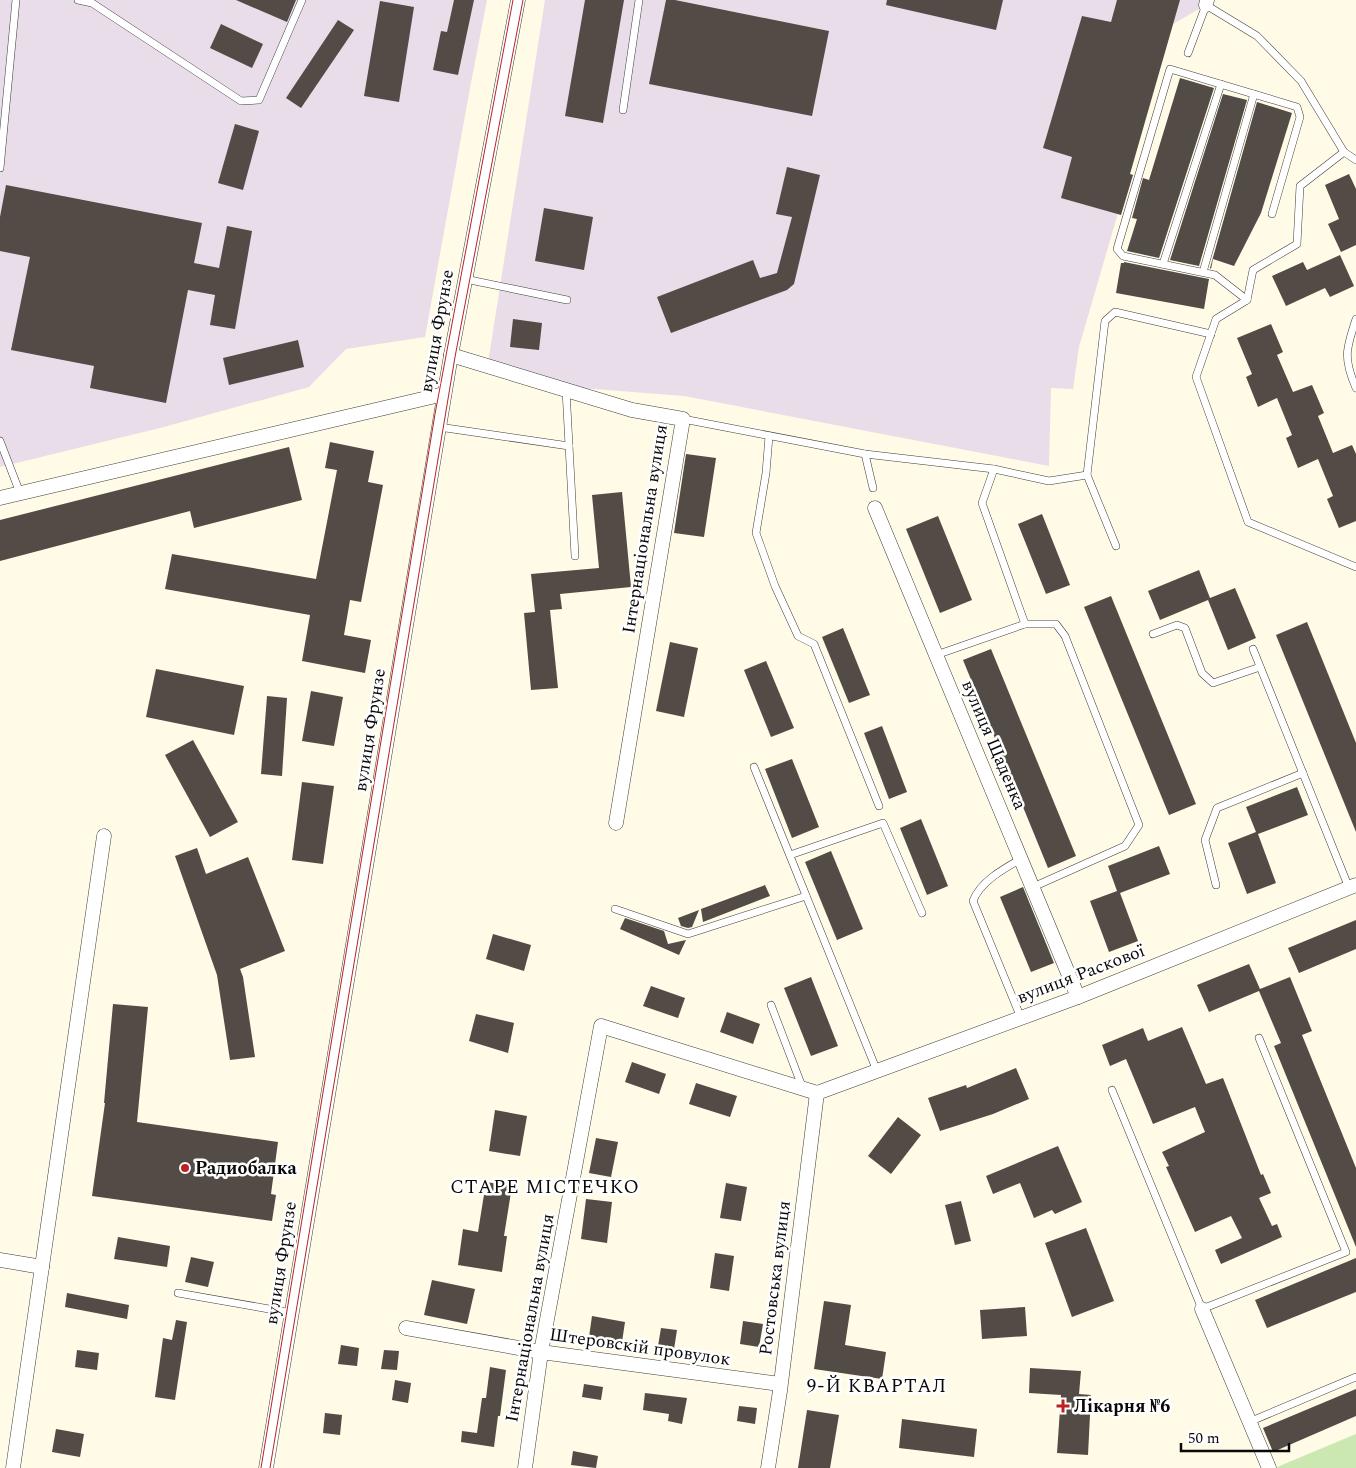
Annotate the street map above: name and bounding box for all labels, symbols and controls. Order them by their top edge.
street label: вулиця Фрунзе [413,267,461,395]
street label: Інтернаціональна вулиця [615,422,675,636]
street label: вулиця Фрунзе [347,666,393,794]
street label: вулиця Щаденка [954,676,1034,814]
street label: вулиця Раскової [1013,937,1149,1011]
place label: Радиобалка [195,1155,298,1182]
marker: Радиобалка [179,1162,191,1174]
district label: СТАРЕ МІСТЕЧКО [450,1173,640,1202]
street label: вулиця Фрунзе [258,1199,304,1327]
street label: Ростовська вулиця [752,1199,798,1357]
street label: Інтернаціональна вулиця [498,1212,562,1424]
street label: Штеровскій провулок [548,1321,732,1373]
district label: 9-Й КВАРТАЛ [807,1372,947,1401]
place label: Лікарня №6 [1074,1393,1170,1420]
marker: Лікарня №6 [1056,1399,1070,1413]
scale bar [1181,1420,1288,1452]
text: 50 m [1188,1427,1220,1450]

